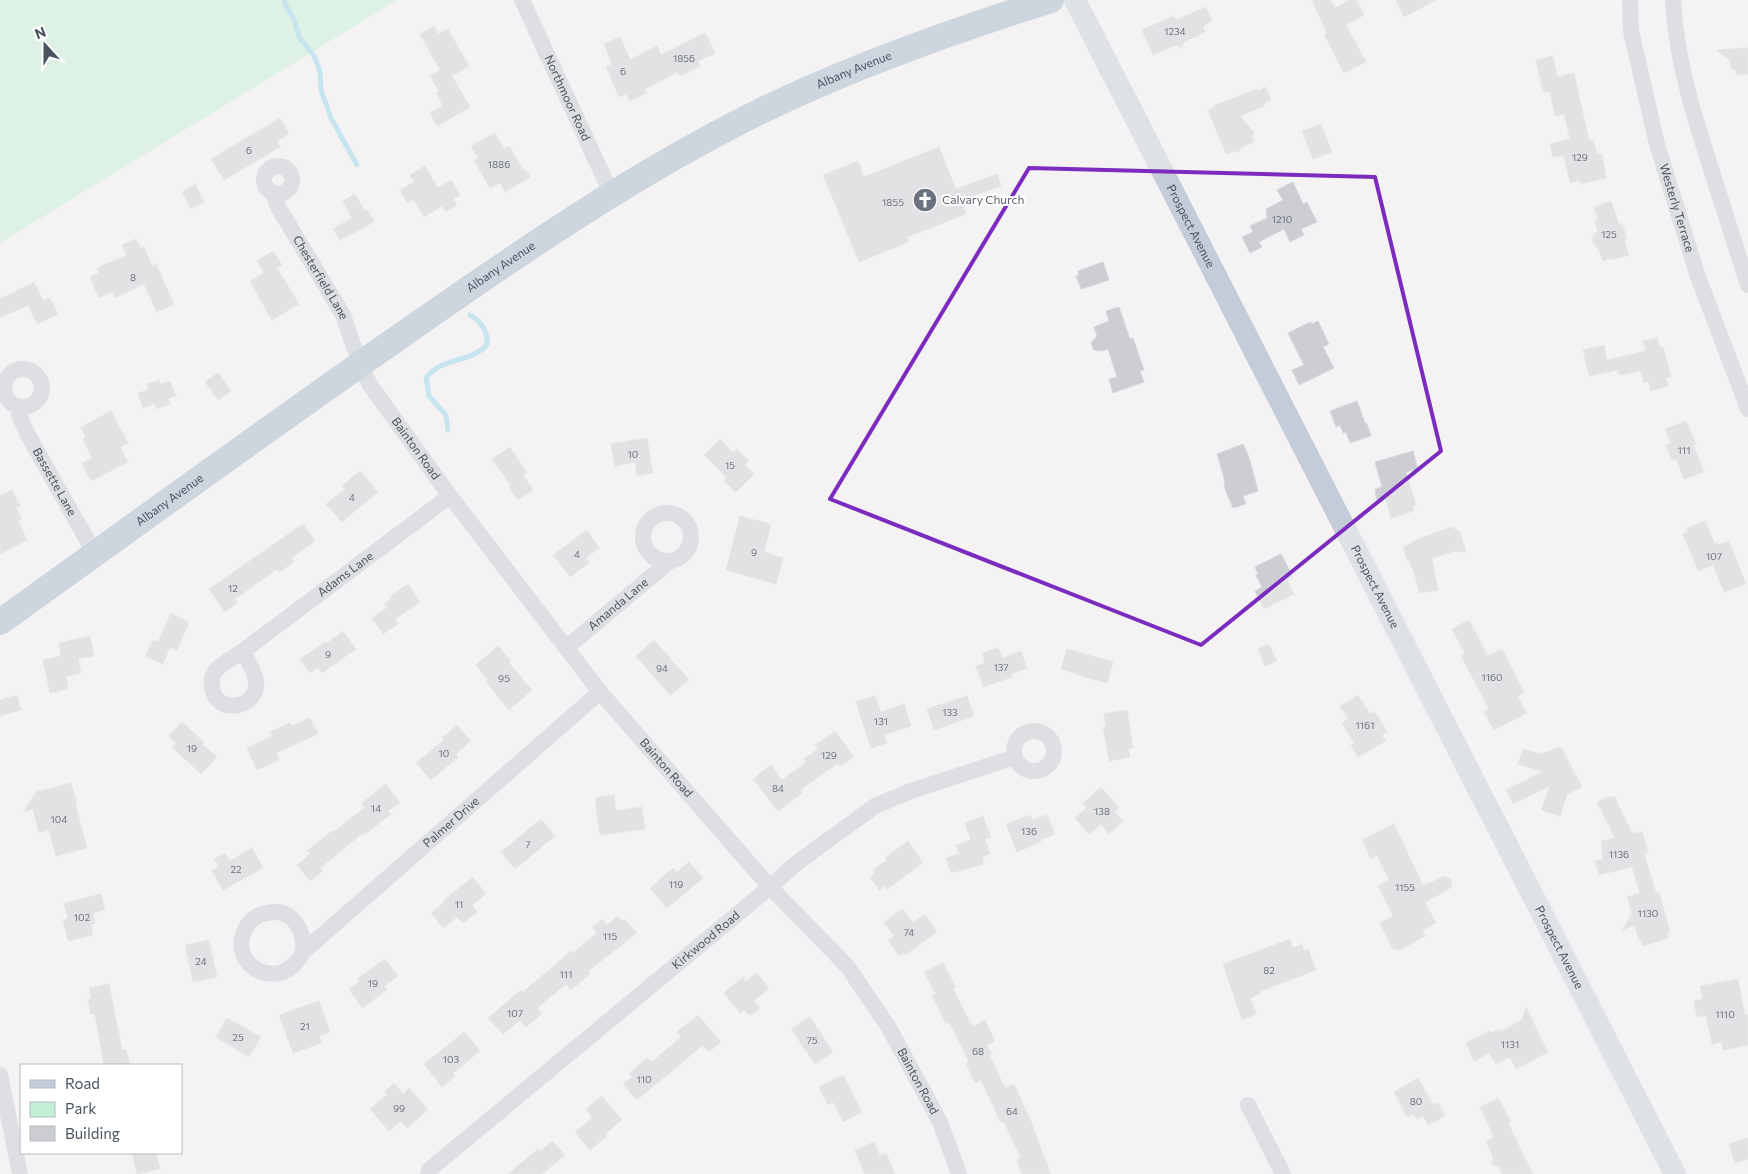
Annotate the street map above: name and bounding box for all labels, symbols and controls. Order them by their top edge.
north arrow [20,20,70,70]
text: N [32,23,48,42]
house number: 1234 [1164,25,1186,37]
street label: Albany Avenue [814,48,893,91]
house number: 1856 [673,52,695,64]
street label: Northmoor Road [542,53,594,143]
house number: 6 [620,65,626,77]
house number: 6 [246,144,252,156]
house number: 129 [1572,151,1588,163]
house number: 1886 [488,158,510,170]
street label: Westerly Terrace [1657,162,1698,254]
street label: Prospect Avenue [1164,182,1218,270]
church icon: Calvary Church [912,187,938,213]
place label: Calvary Church [942,192,1024,206]
house number: 1855 [882,196,904,208]
house number: 1210 [1272,213,1292,225]
house number: 125 [1601,228,1617,240]
street label: Chesterfield Lane [291,232,352,321]
street label: Albany Avenue [463,238,537,294]
house number: 8 [130,271,136,283]
street label: Bainton Road [389,414,444,482]
house number: 111 [1678,444,1690,456]
street label: Bassette Lane [31,445,80,518]
house number: 10 [628,448,638,460]
house number: 15 [725,459,735,471]
street label: Albany Avenue [133,470,206,528]
house number: 4 [349,491,355,503]
street label: Prospect Avenue [1349,542,1403,630]
house number: 9 [751,546,757,558]
street label: Adams Lane [314,548,375,599]
house number: 4 [574,548,580,560]
house number: 107 [1706,550,1722,562]
street label: Amanda Lane [585,575,650,633]
house number: 12 [228,582,238,594]
house number: 9 [325,648,331,660]
house number: 137 [993,661,1009,673]
house number: 94 [656,662,668,674]
house number: 1160 [1481,671,1503,683]
house number: 95 [498,672,510,684]
house number: 133 [942,706,958,718]
house number: 131 [874,715,888,727]
house number: 1161 [1356,719,1374,731]
street label: Bainton Road [638,735,696,799]
house number: 19 [187,742,197,754]
house number: 10 [439,747,449,759]
house number: 129 [821,749,837,761]
house number: 84 [772,782,784,794]
street label: Palmer Drive [420,793,481,850]
house number: 14 [371,802,381,814]
house number: 138 [1094,805,1110,817]
house number: 104 [51,813,67,825]
house number: 136 [1021,825,1037,837]
house number: 7 [525,838,531,850]
house number: 1136 [1609,848,1629,860]
house number: 22 [230,863,242,875]
house number: 119 [669,878,683,890]
house number: 1155 [1395,881,1415,893]
house number: 11 [455,898,463,910]
street label: Prospect Avenue [1533,903,1587,991]
street label: Kirkwood Road [669,907,742,971]
house number: 1130 [1638,907,1658,919]
house number: 102 [74,911,91,923]
house number: 74 [904,926,914,938]
house number: 115 [603,930,617,942]
house number: 24 [195,955,207,967]
house number: 82 [1263,964,1275,976]
house number: 111 [560,968,572,980]
house number: 19 [368,977,378,989]
house number: 107 [507,1007,523,1019]
house number: 1110 [1715,1008,1735,1020]
house number: 21 [300,1020,310,1032]
house number: 25 [232,1031,244,1043]
house number: 75 [807,1034,818,1046]
house number: 1131 [1501,1038,1519,1050]
street label: Bainton Road [895,1045,943,1116]
house number: 68 [972,1045,984,1057]
house number: 103 [443,1053,460,1065]
legend [20,1064,182,1154]
house number: 110 [636,1073,652,1085]
text: Road [65,1074,100,1092]
house number: 80 [1410,1095,1422,1107]
text: Park [65,1099,96,1117]
house number: 99 [393,1102,405,1114]
house number: 64 [1006,1105,1018,1117]
text: Building [65,1124,120,1142]

